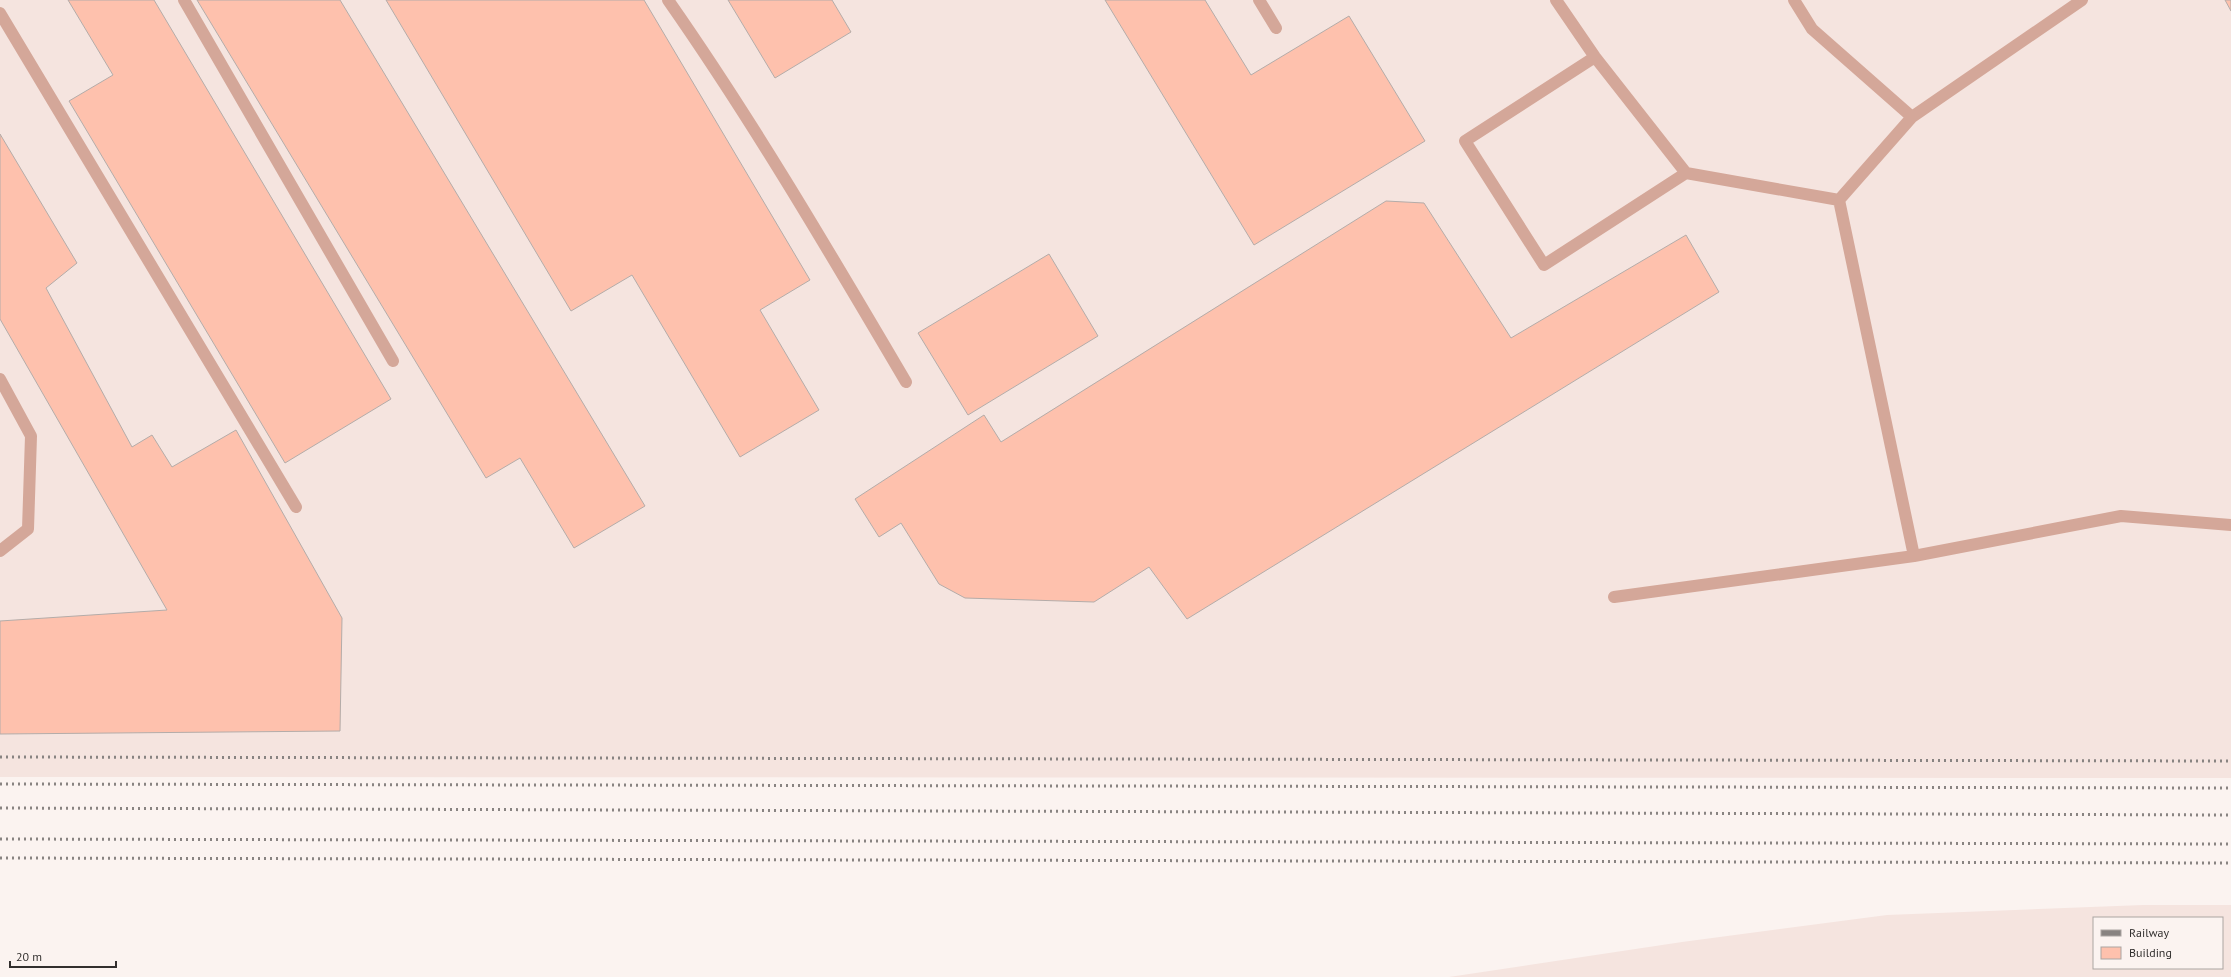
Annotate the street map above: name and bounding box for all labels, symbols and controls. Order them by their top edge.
legend [2093,917,2223,969]
text: Railway [2129,925,2169,940]
scale bar [10,943,116,969]
text: Building [2129,945,2172,960]
text: 20 m [16,949,42,964]

